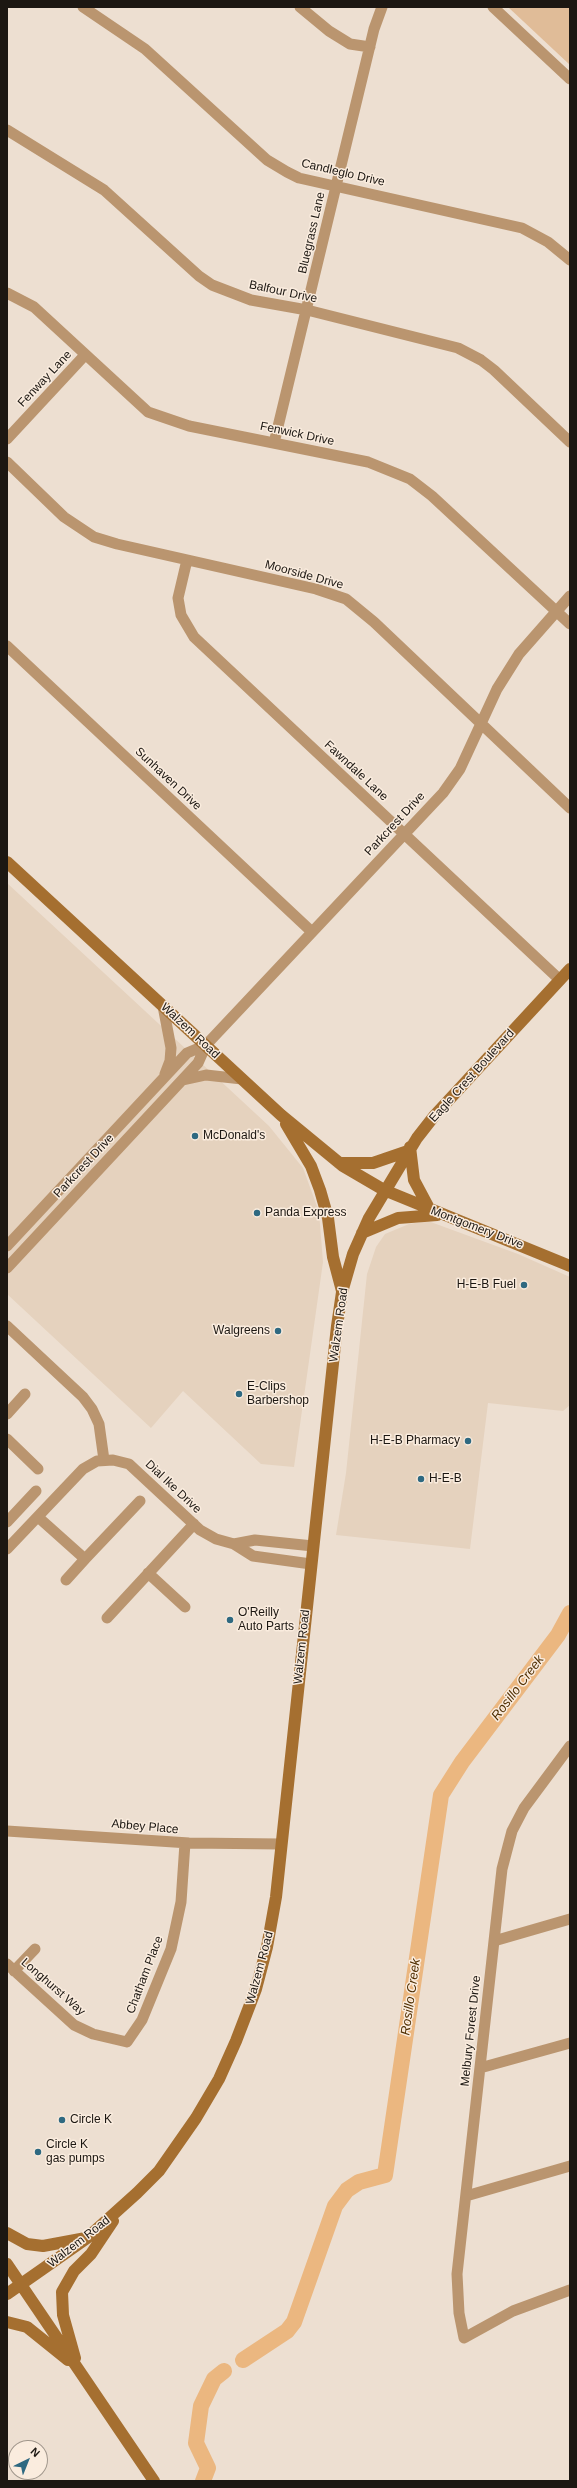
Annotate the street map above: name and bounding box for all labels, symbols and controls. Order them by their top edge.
street label: Candleglo Drive [300,156,386,190]
street label: Bluegrass Lane [296,191,328,275]
street label: Balfour Drive [248,278,318,306]
street label: Fenway Lane [15,348,75,410]
street label: Fenwick Drive [259,419,335,449]
street label: Moorside Drive [263,558,345,592]
street label: Fawndale Lane [321,738,391,804]
street label: Sunhaven Drive [132,745,204,813]
street label: Parkcrest Drive [362,789,428,859]
street label: Walzem Road [158,1000,222,1062]
street label: Eagle Crest Boulevard [426,1027,518,1125]
place label: McDonald's [203,1129,265,1143]
street label: Parkcrest Drive [51,1131,117,1201]
marker: McDonald's [190,1131,200,1141]
street label: Montgomery Drive [429,1204,525,1252]
place label: Panda Express [265,1206,346,1220]
marker: Panda Express [252,1208,262,1218]
place label: H-E-B Fuel [457,1278,516,1292]
marker: H-E-B Fuel [519,1280,529,1290]
street label: Walzem Road [327,1287,351,1363]
place label: Walgreens [213,1324,270,1338]
marker: Walgreens [273,1326,283,1336]
place label: E-Clips Barbershop [247,1380,309,1408]
marker: E-Clips Barbershop [234,1389,244,1399]
place label: H-E-B Pharmacy [370,1434,460,1448]
marker: H-E-B Pharmacy [463,1436,473,1446]
street label: Dial Ike Drive [142,1457,204,1517]
place label: H-E-B [429,1472,462,1486]
marker: H-E-B [416,1474,426,1484]
place label: O'Reilly Auto Parts [238,1606,294,1634]
street label: Walzem Road [291,1609,313,1685]
marker: O'Reilly Auto Parts [225,1615,235,1625]
water label: Rosillo Creek [489,1652,547,1724]
street label: Abbey Place [111,1817,179,1837]
street label: Walzem Road [243,1930,277,2006]
street label: Chatham Place [124,1934,166,2016]
street label: Longhurst Way [18,1955,88,2019]
water label: Rosillo Creek [398,1958,424,2036]
street label: Melbury Forest Drive [458,1975,484,2087]
place label: Circle K [70,2113,112,2127]
marker: Circle K [57,2115,67,2125]
place label: Circle K gas pumps [46,2138,105,2166]
marker: Circle K gas pumps [33,2147,43,2157]
street label: Walzem Road [45,2213,113,2271]
north arrow [8,2440,48,2480]
text: N [28,2445,42,2459]

